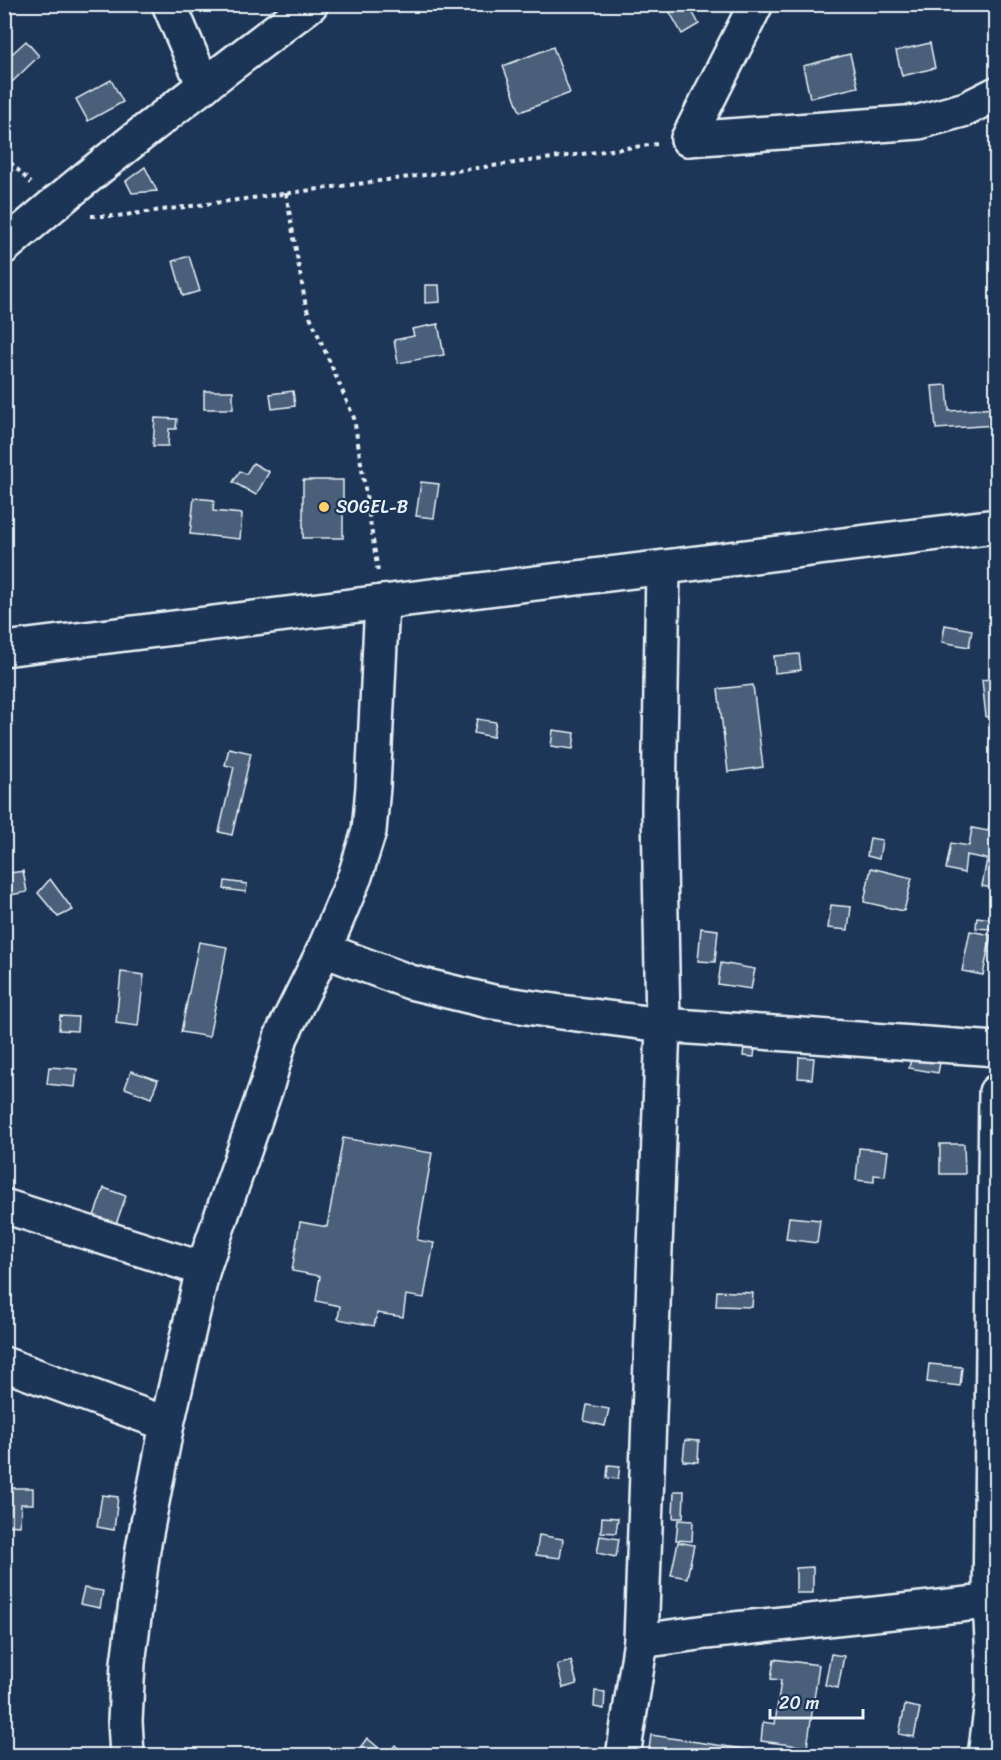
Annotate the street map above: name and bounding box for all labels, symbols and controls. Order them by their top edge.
place label: SOGEL-B [336,491,408,523]
marker: SOGEL-B [317,500,331,514]
scale bar [770,1682,863,1720]
text: 20 m [779,1687,819,1719]

